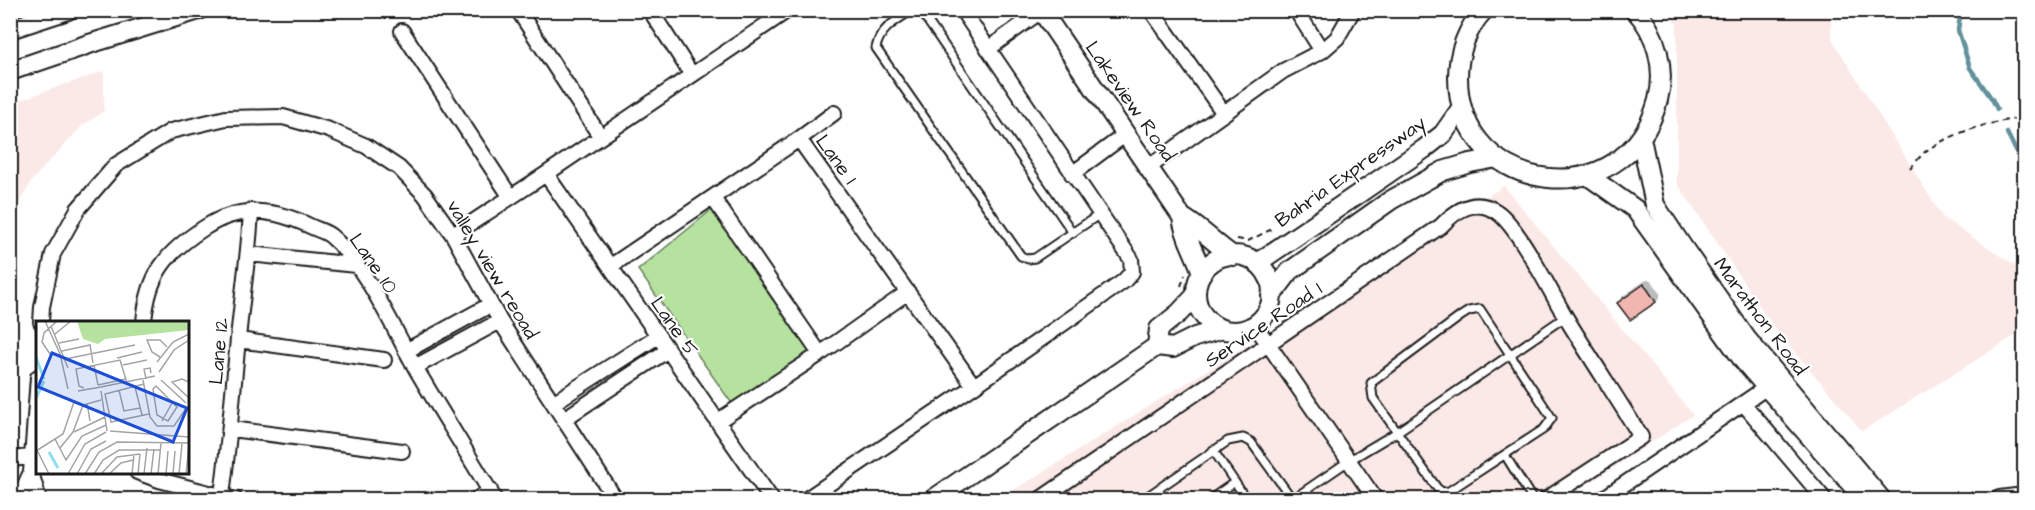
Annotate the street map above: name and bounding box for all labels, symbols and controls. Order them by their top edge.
street label: Lakeview Road [1078,36,1182,168]
street label: Bahria Expressway [1270,109,1432,235]
street label: Lane 1 [809,129,864,191]
street label: valley view reoad [438,194,545,345]
street label: Lane 10 [342,228,404,300]
street label: Marathon Road [1707,252,1814,381]
street label: Service Road 1 [1199,275,1328,374]
street label: Lane 5 [643,291,705,362]
street label: Lane 12 [202,316,236,386]
inset map [36,321,189,474]

